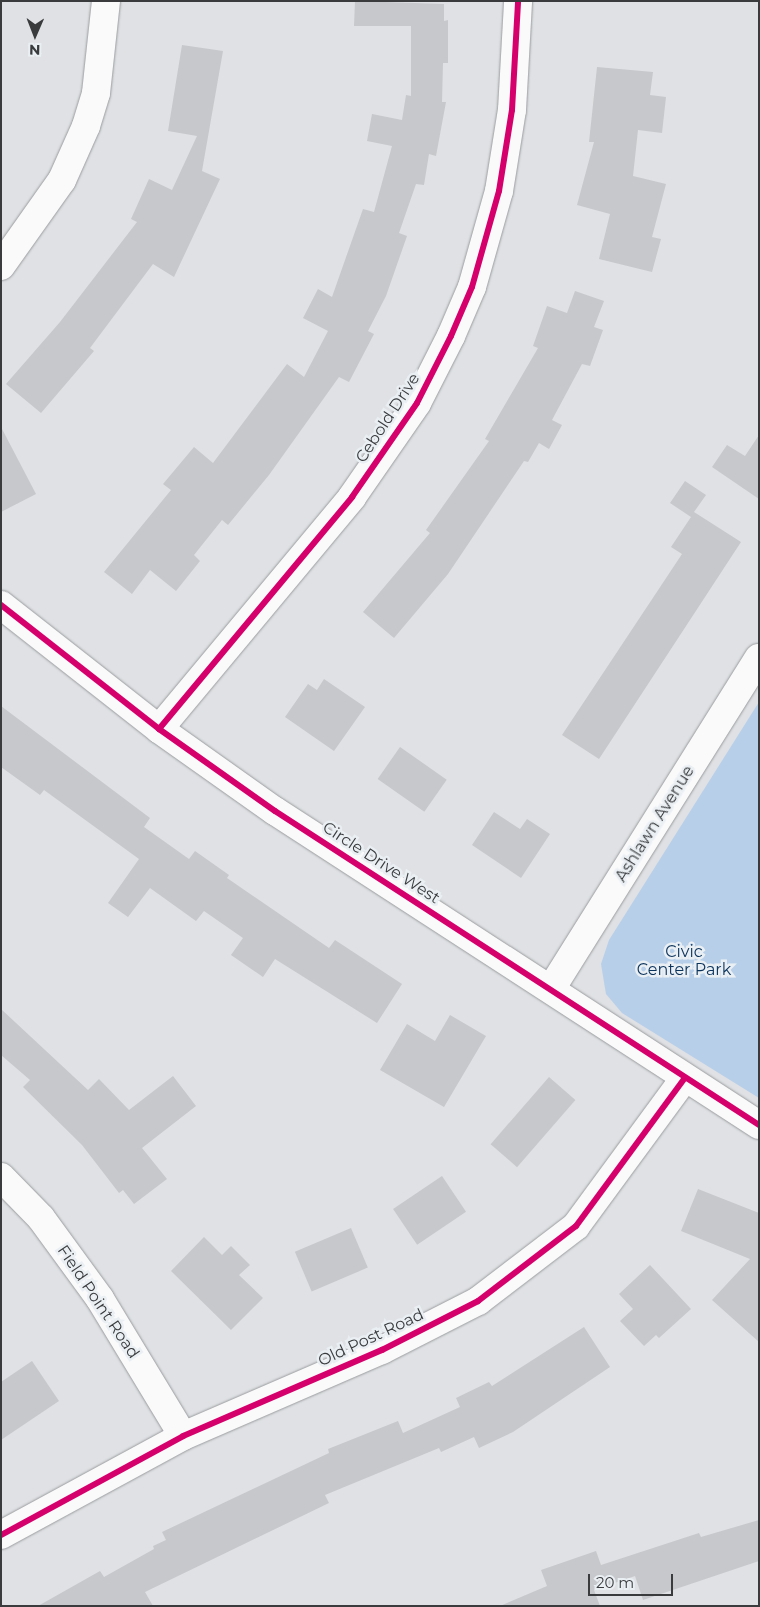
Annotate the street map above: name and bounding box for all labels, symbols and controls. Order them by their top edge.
north arrow [10,10,60,60]
text: N [29,41,41,59]
street label: Cebold Drive [352,370,424,466]
street label: Ashlawn Avenue [612,762,698,886]
street label: Circle Drive West [319,818,443,908]
park label: Civic Center Park [637,942,731,980]
street label: Field Point Road [53,1242,143,1362]
street label: Old Post Road [315,1305,427,1371]
scale bar [590,1564,675,1596]
text: 20 m [596,1573,634,1592]

